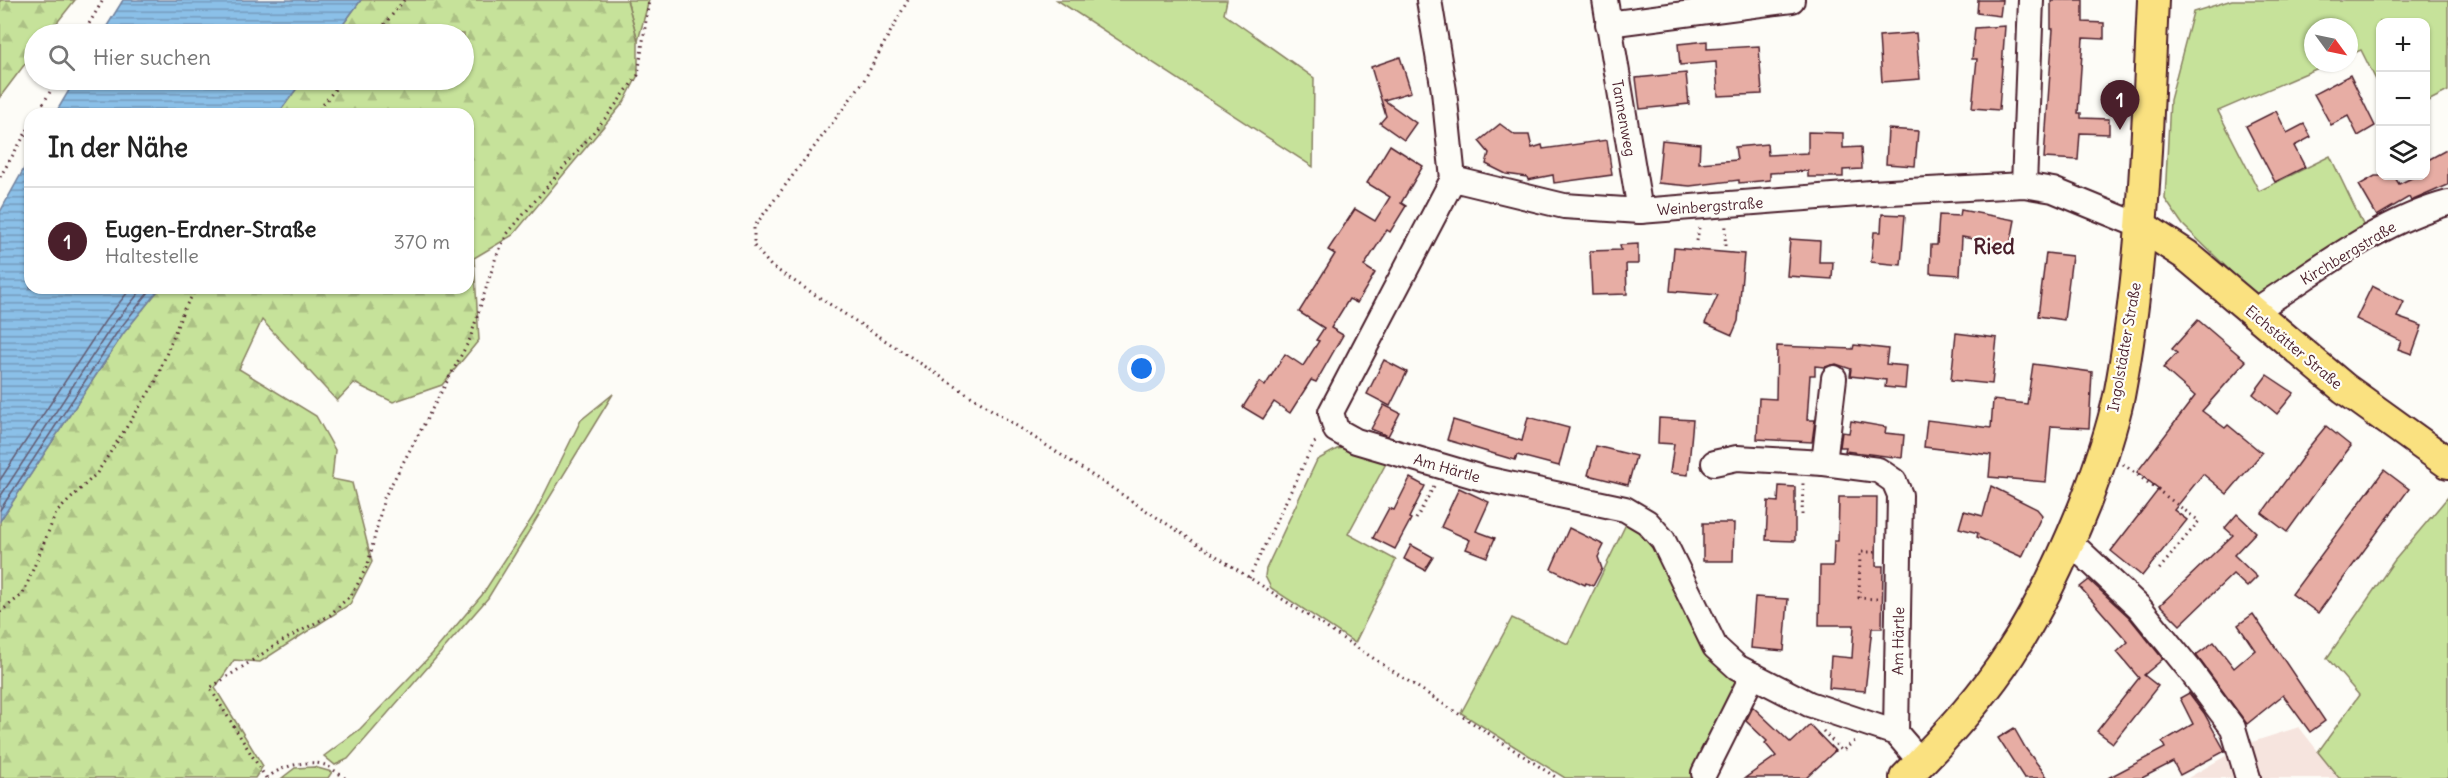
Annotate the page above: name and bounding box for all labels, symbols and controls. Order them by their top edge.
north arrow [2304,18,2358,72]
map controls [2376,18,2430,180]
button: + [2376,18,2430,72]
search box [24,24,474,90]
icon: search [45,41,78,74]
text: Hier suchen [93,43,211,71]
button: − [2376,72,2430,126]
street label: Tannenweg [1608,78,1640,158]
pin: 1 [2100,80,2140,130]
button: layers [2376,126,2430,180]
text: In der Nähe [48,131,188,164]
street label: Weinbergstraße [1656,193,1764,219]
text: Eugen-Erdner-Straße [105,215,316,243]
street label: Kirchbergstraße [2297,217,2399,289]
text: 1 [64,229,71,254]
text: 370 m [393,229,450,254]
district label: Ried [1973,233,2016,260]
text: Haltestelle [105,243,199,268]
street label: Ingolstädter Straße [2103,281,2145,413]
street label: Eichstätter Straße [2242,301,2346,393]
your location [1127,354,1156,383]
street label: Am Härtle [1412,449,1482,487]
street label: Am Härtle [1888,607,1908,675]

